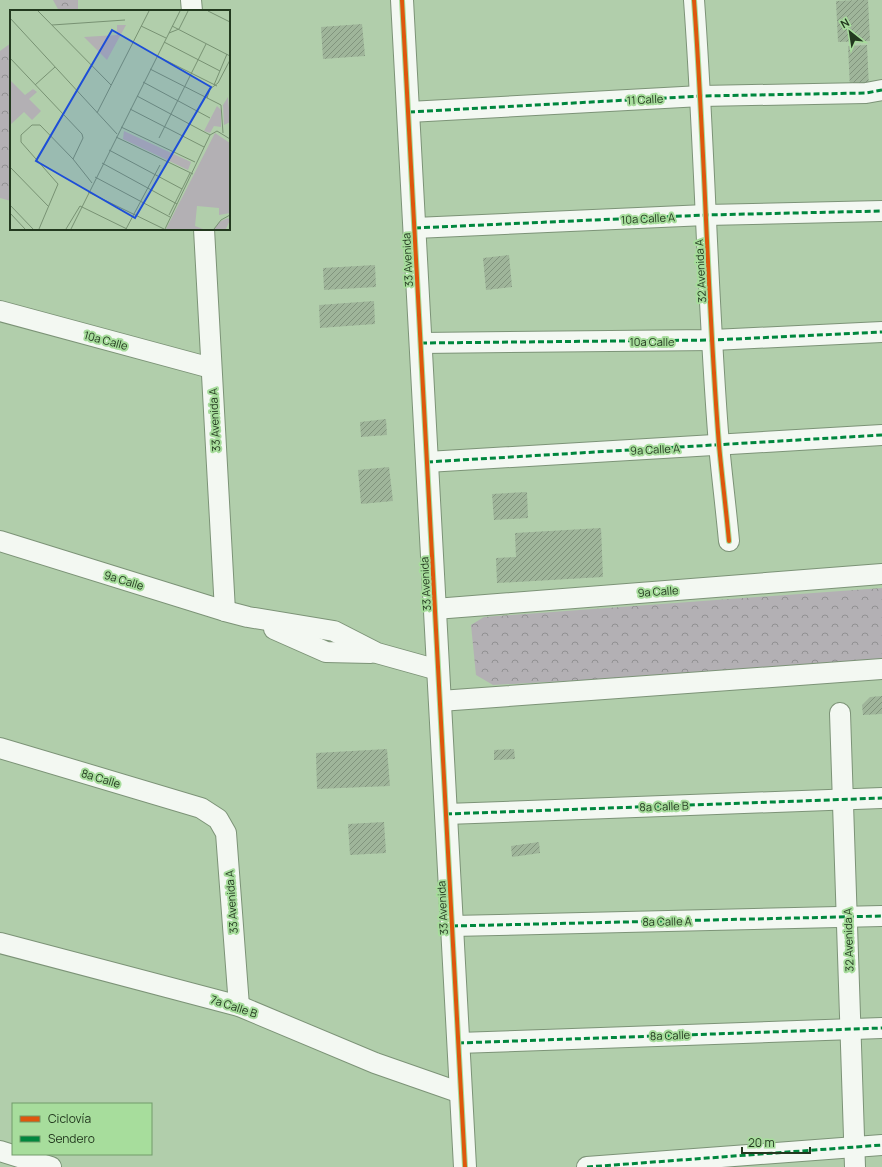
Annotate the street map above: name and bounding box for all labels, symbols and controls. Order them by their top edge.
inset map [10,10,230,230]
north arrow [830,12,870,52]
text: N [838,14,852,31]
street label: 11 Calle [626,91,664,107]
street label: 10a Calle A [621,209,675,227]
street label: 33 Avenida [398,233,416,287]
street label: 32 Avenida A [691,239,709,303]
street label: 10a Calle [82,327,130,353]
street label: 10a Calle [630,334,675,349]
street label: 33 Avenida A [205,388,223,452]
street label: 9a Calle A [630,440,680,458]
street label: 33 Avenida [416,557,434,611]
street label: 9a Calle [102,567,146,593]
street label: 9a Calle [637,582,679,600]
street label: 8a Calle [80,765,123,791]
street label: 8a Calle B [639,798,689,814]
street label: 33 Avenida A [221,870,241,934]
street label: 33 Avenida [433,881,451,935]
street label: 32 Avenida A [839,908,857,972]
street label: 8a Calle A [642,913,692,929]
street label: 7a Calle B [209,991,260,1021]
street label: 8a Calle [650,1027,691,1043]
legend [12,1103,152,1155]
text: Ciclovía [48,1110,91,1127]
scale bar [742,1129,810,1155]
text: Sendero [48,1130,95,1147]
text: 20 m [748,1134,775,1151]

